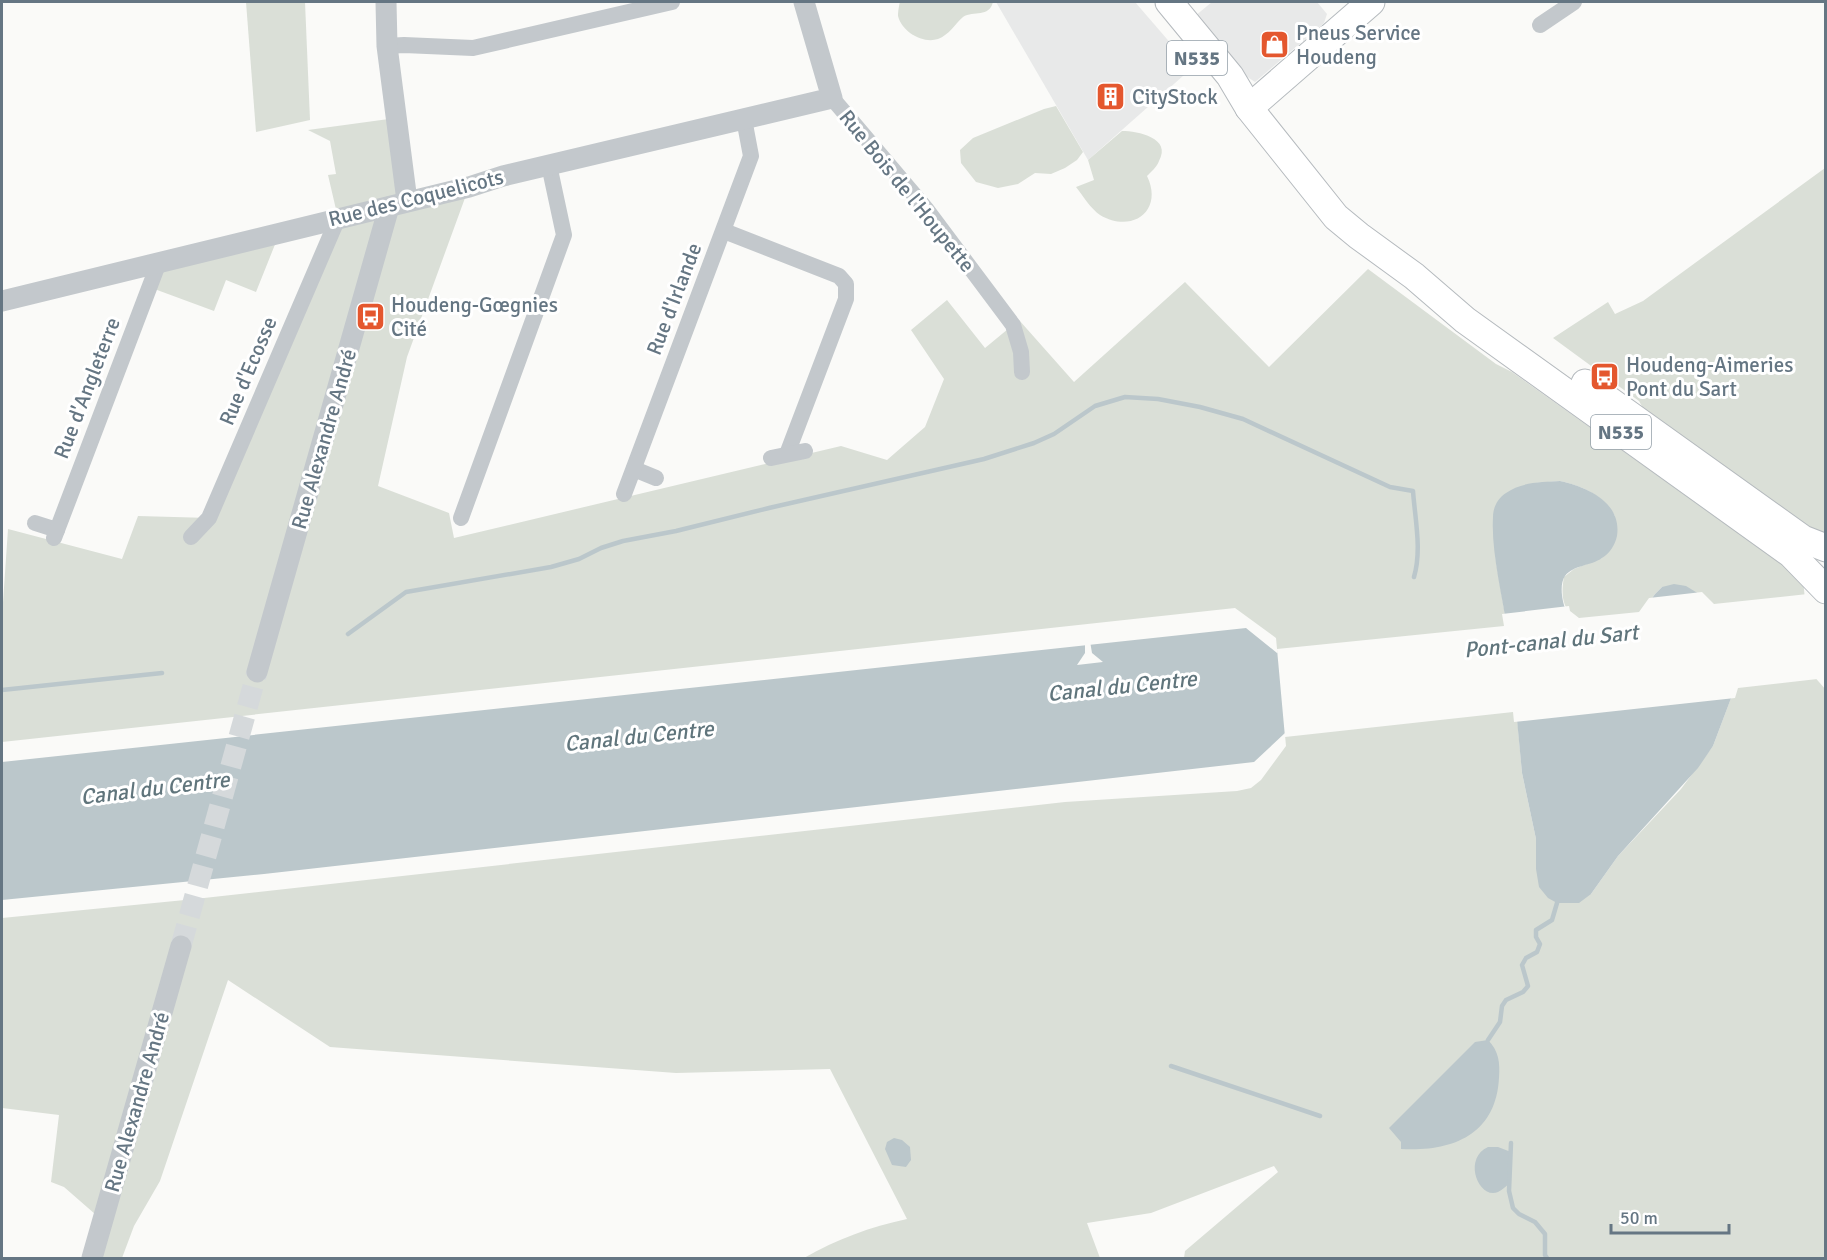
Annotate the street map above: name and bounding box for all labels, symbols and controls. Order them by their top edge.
place label: Pneus Service Houdeng [1296,20,1421,70]
shop icon: Pneus Service Houdeng [1259,29,1291,61]
road number: N535 [1167,41,1227,75]
building icon: CityStock [1095,81,1127,113]
place label: CityStock [1132,84,1218,110]
street label: Rue Bois de l'Houpette [834,105,980,277]
street label: Rue des Coquelicots [326,164,506,232]
street label: Rue d'Irlande [641,239,707,359]
place label: Houdeng-Gœgnies Cité [391,292,558,342]
bus stop icon: Houdeng-Gœgnies Cité [354,301,386,333]
street label: Rue d'Ecosse [213,313,283,429]
street label: Rue d'Angleterre [48,314,126,462]
street label: Rue Alexandre André [286,346,362,532]
place label: Houdeng-Aimeries Pont du Sart [1626,352,1793,402]
bus stop icon: Houdeng-Aimeries Pont du Sart [1589,361,1621,393]
road number: N535 [1591,415,1651,449]
water label: Pont-canal du Sart [1463,618,1642,664]
water label: Canal du Centre [1046,665,1199,707]
water label: Canal du Centre [563,715,716,757]
water label: Canal du Centre [79,765,232,811]
street label: Rue Alexandre André [99,1009,175,1195]
scale bar [1611,1197,1730,1235]
text: 50 m [1620,1207,1658,1229]

